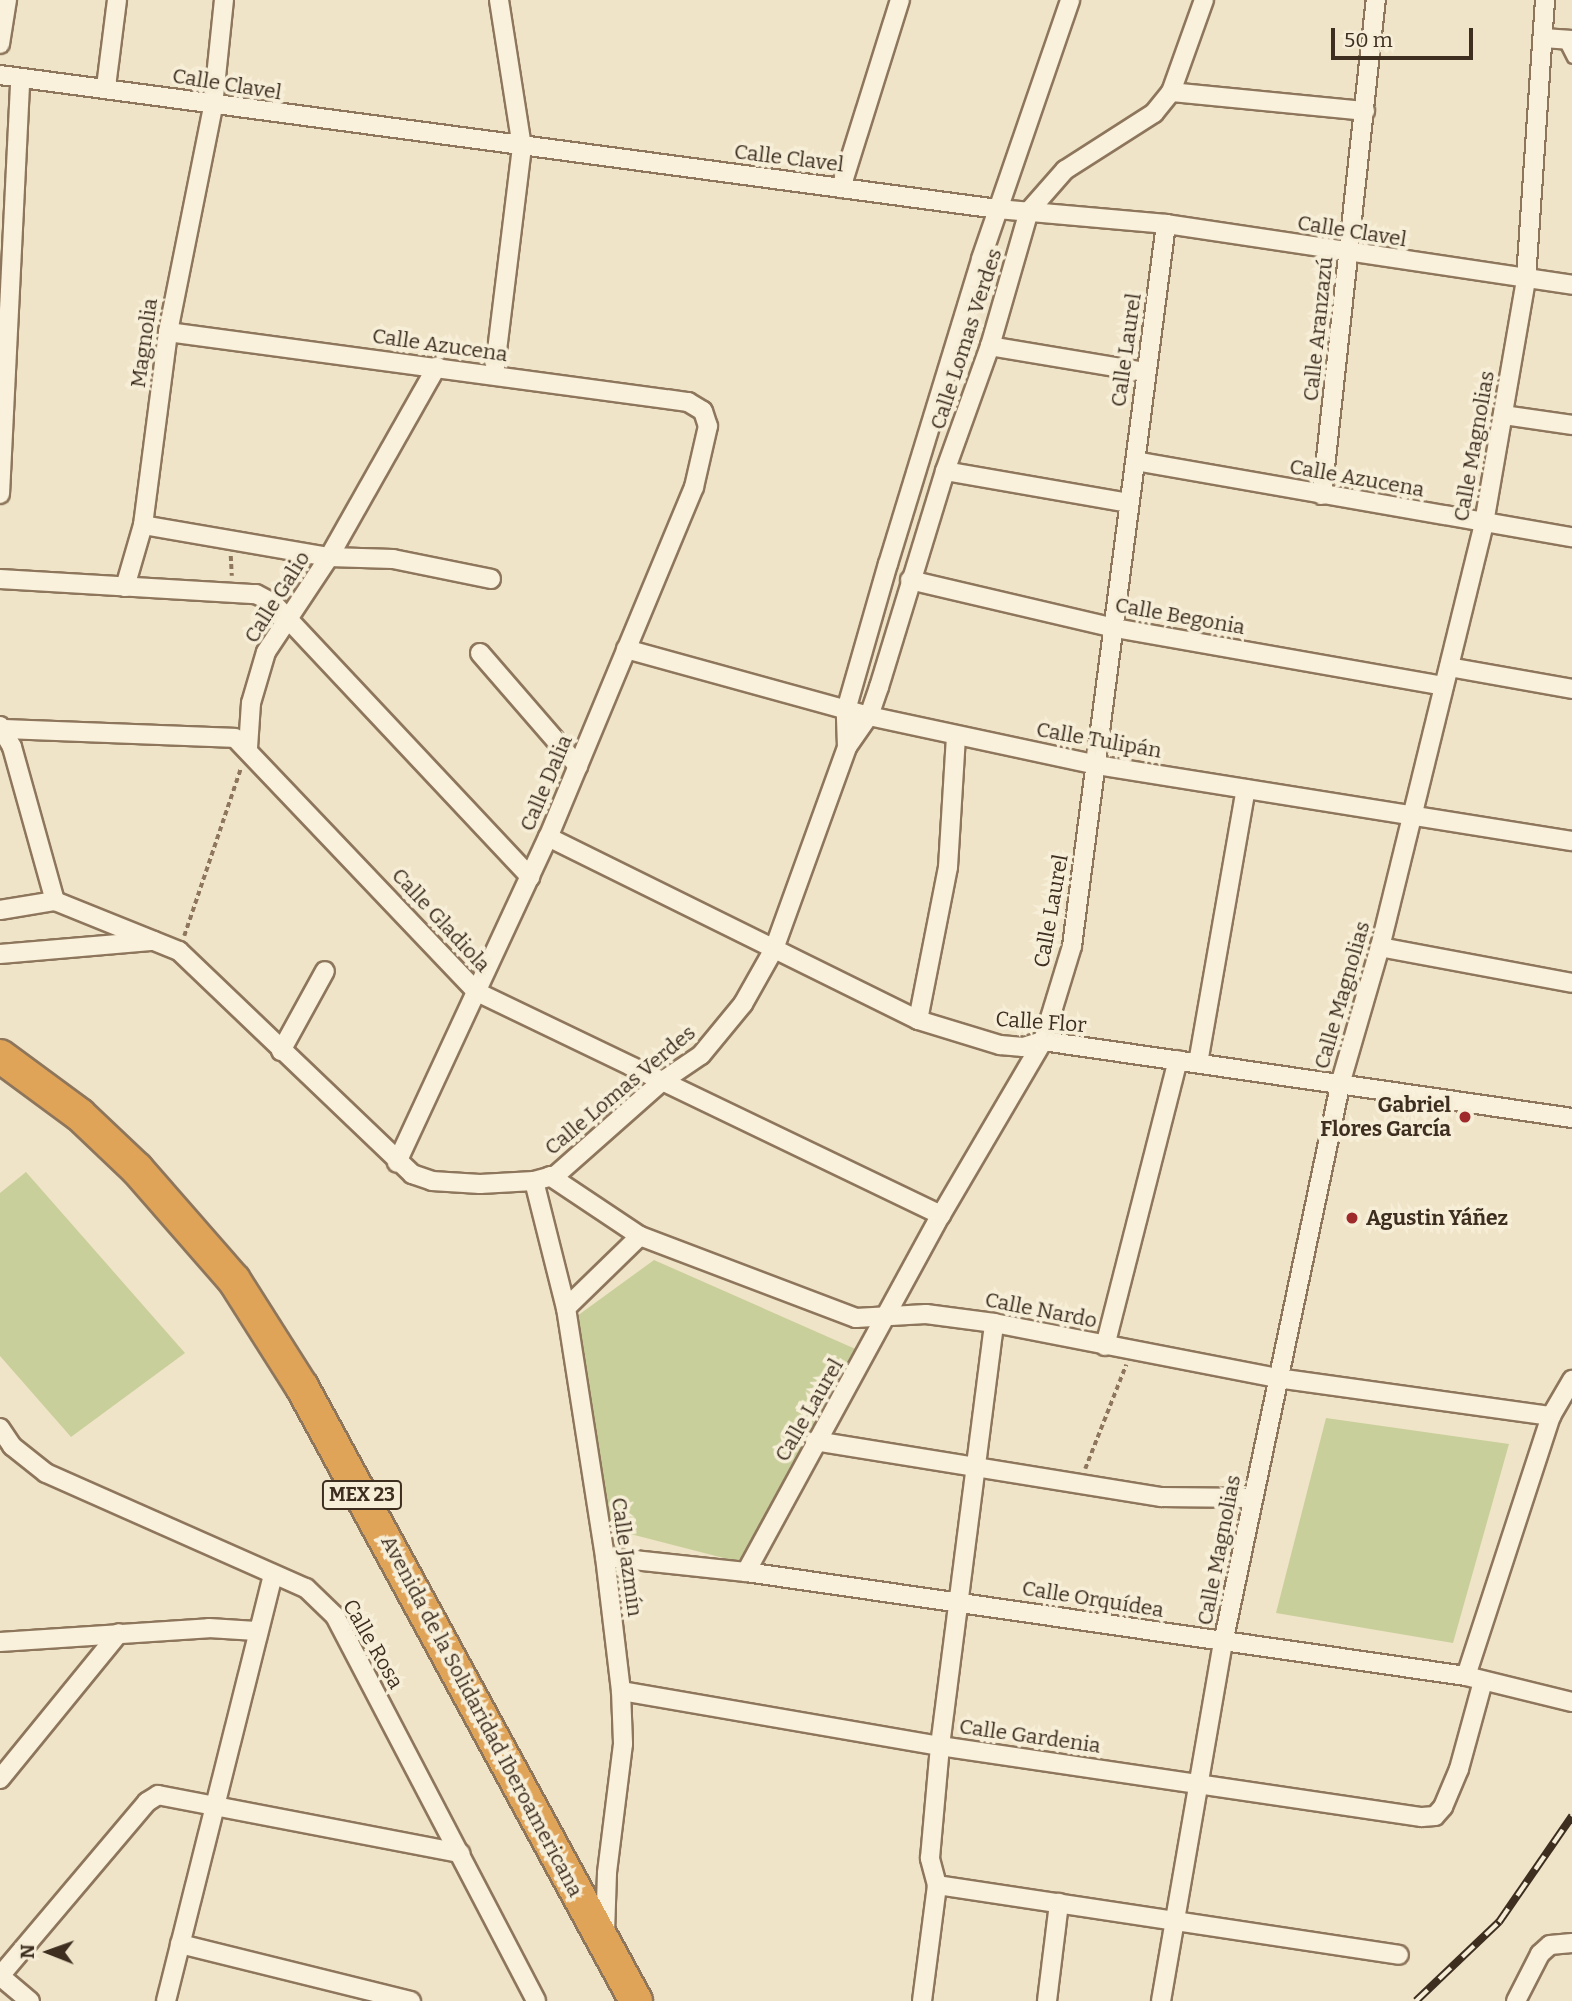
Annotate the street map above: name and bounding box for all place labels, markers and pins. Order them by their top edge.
place label: Gabriel Flores García [1320,1092,1451,1142]
marker: Gabriel Flores García [1457,1109,1473,1125]
place label: Agustin Yáñez [1366,1205,1508,1231]
marker: Agustin Yáñez [1344,1210,1360,1226]

